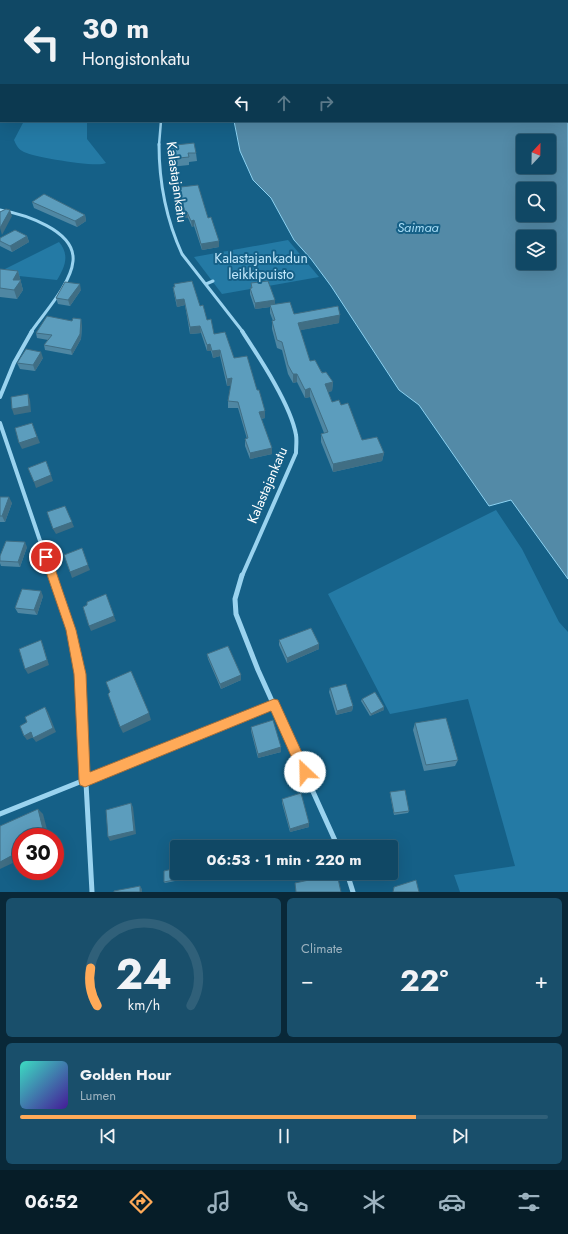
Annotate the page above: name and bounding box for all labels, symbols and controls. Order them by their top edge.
text: 30 m [82,8,149,49]
icon: left [16,16,68,68]
text: Hongistonkatu [82,46,190,72]
icon: left [231,92,253,114]
icon: ahead [273,92,295,114]
icon: right [315,92,337,114]
north arrow [516,134,556,174]
map controls [516,134,556,270]
street label: Kalastajankatu [161,140,193,224]
button: search [516,182,556,222]
water label: Saimaa [397,218,439,237]
button: layers [516,230,556,270]
park label: Kalastajankadun leikkipuisto [214,248,308,284]
street label: Kalastajankatu [242,444,292,526]
pin [29,540,63,574]
icon: arrive [35,546,57,568]
position arrow [284,751,326,793]
speed limit sign: 30 [12,828,64,880]
text: 06:53 · 1 min · 220 m [206,849,362,871]
text: Climate [301,939,342,958]
text: 24 [115,943,172,1004]
text: 22° [400,959,448,1002]
text: − [301,964,314,996]
text: + [534,964,548,996]
text: km/h [127,994,160,1014]
text: Golden Hour [80,1064,172,1086]
text: Lumen [80,1086,116,1105]
icon: previous [97,1125,119,1147]
icon: pause [273,1125,295,1147]
icon: next [449,1125,471,1147]
icon: directions [127,1188,155,1216]
icon: music [205,1188,233,1216]
icon: phone [283,1188,311,1216]
icon: climate [360,1188,388,1216]
icon: car [438,1188,466,1216]
icon: filters [515,1188,543,1216]
text: 06:52 [25,1189,78,1215]

